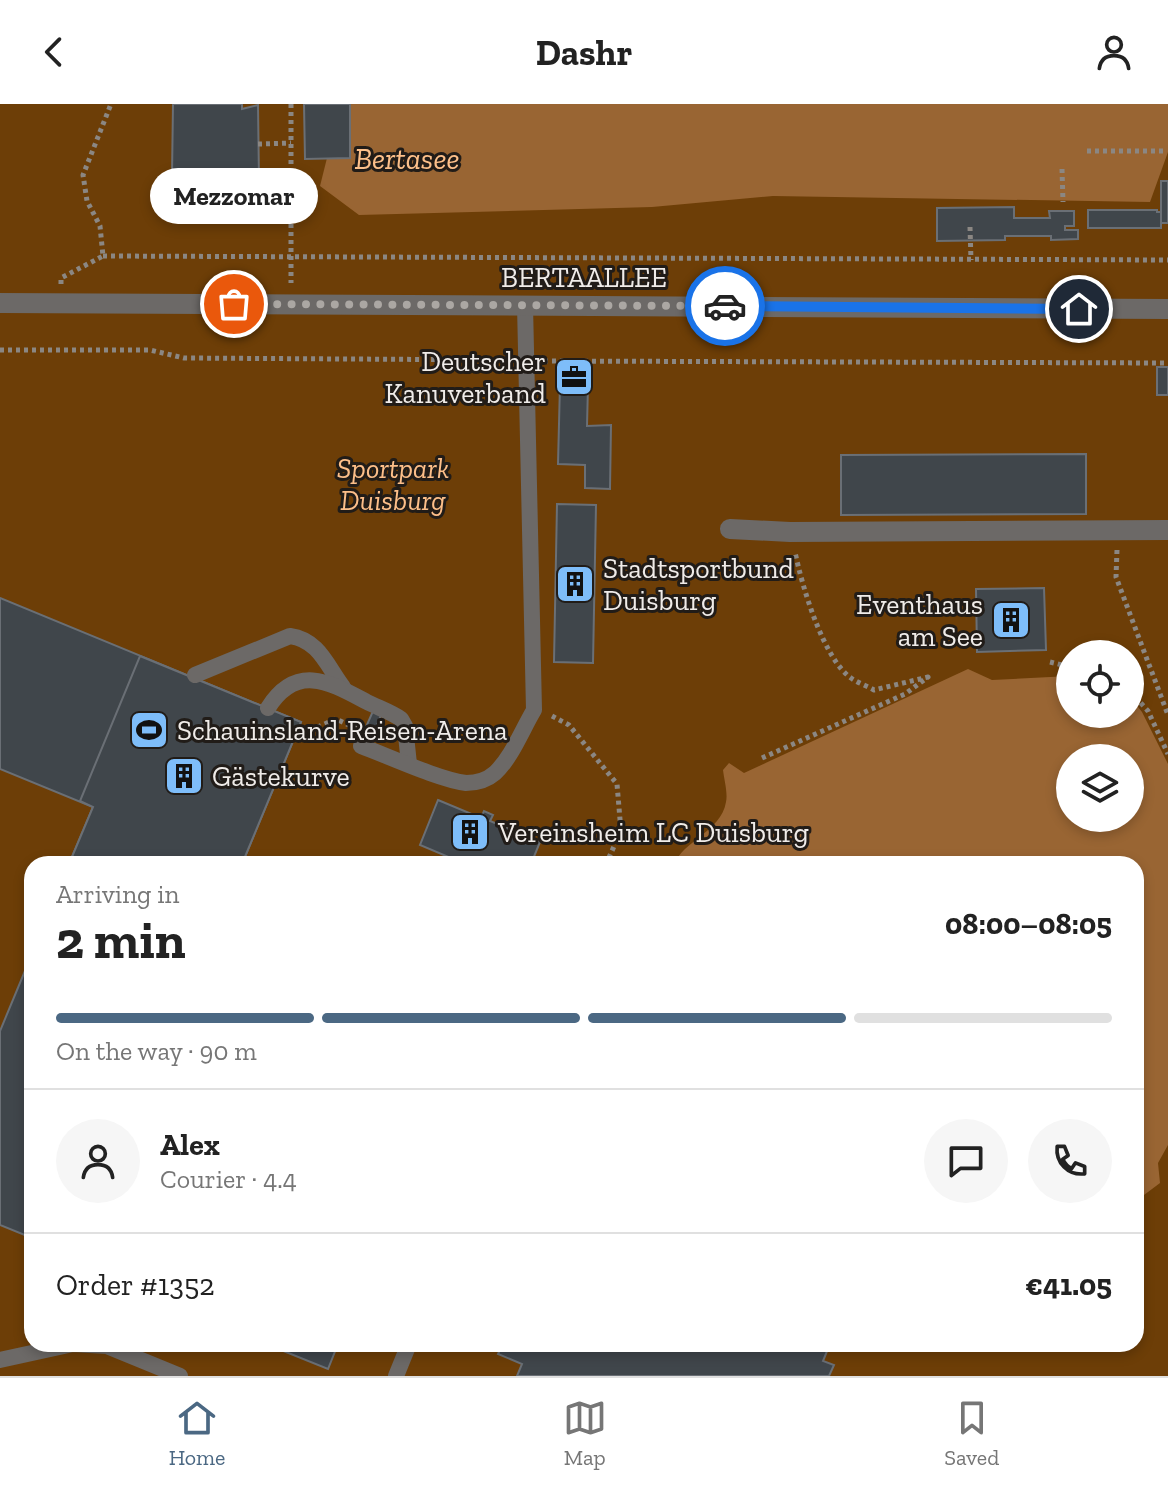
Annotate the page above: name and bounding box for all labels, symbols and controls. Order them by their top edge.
icon: back [32,30,76,74]
icon: person [1092,30,1136,74]
text: Dashr [536,31,632,74]
water label: Bertasee [354,141,460,177]
callout: Mezzomar [150,168,318,224]
text: Mezzomar [173,180,295,212]
street label: BERTAALLEE [501,261,667,294]
courier [685,266,765,346]
pin [200,270,268,338]
pin [1045,275,1113,343]
icon: bag [212,282,256,326]
icon: car [703,284,747,328]
icon: home [1057,287,1101,331]
place label: Deutscher Kanuverband [385,345,546,410]
office icon: Deutscher Kanuverband [553,356,595,398]
park label: Sportpark Duisburg [337,452,449,517]
place label: Stadtsportbund Duisburg [603,552,794,617]
building icon: Stadtsportbund Duisburg [554,563,596,605]
place label: Eventhaus am See [856,588,983,653]
building icon: Eventhaus am See [990,599,1032,641]
map controls [1056,640,1144,832]
button: locate [1056,640,1144,728]
sports icon: Schauinsland-Reisen-Arena [128,709,170,751]
place label: Schauinsland-Reisen-Arena [177,714,508,747]
button: layers [1056,744,1144,832]
building icon: Gästekurve [163,755,205,797]
place label: Gästekurve [212,760,350,793]
building icon: Vereinsheim LC Duisburg [449,811,491,853]
place label: Vereinsheim LC Duisburg [497,816,809,849]
text: Arriving in [56,878,179,910]
text: 08:00–08:05 [945,906,1112,942]
text: 2 min [56,909,186,971]
text: On the way · 90 m [56,1035,257,1067]
button: person [56,1119,140,1203]
button: chat [924,1119,1008,1203]
button: phone [1028,1119,1112,1203]
text: Alex [160,1127,220,1163]
text: Courier · 4.4 [160,1163,297,1195]
text: Order #1352 [56,1267,215,1303]
text: €41.05 [1025,1267,1112,1303]
tab: Home [169,1396,225,1471]
tab: Map [563,1396,607,1471]
tab: Saved [944,1396,999,1471]

